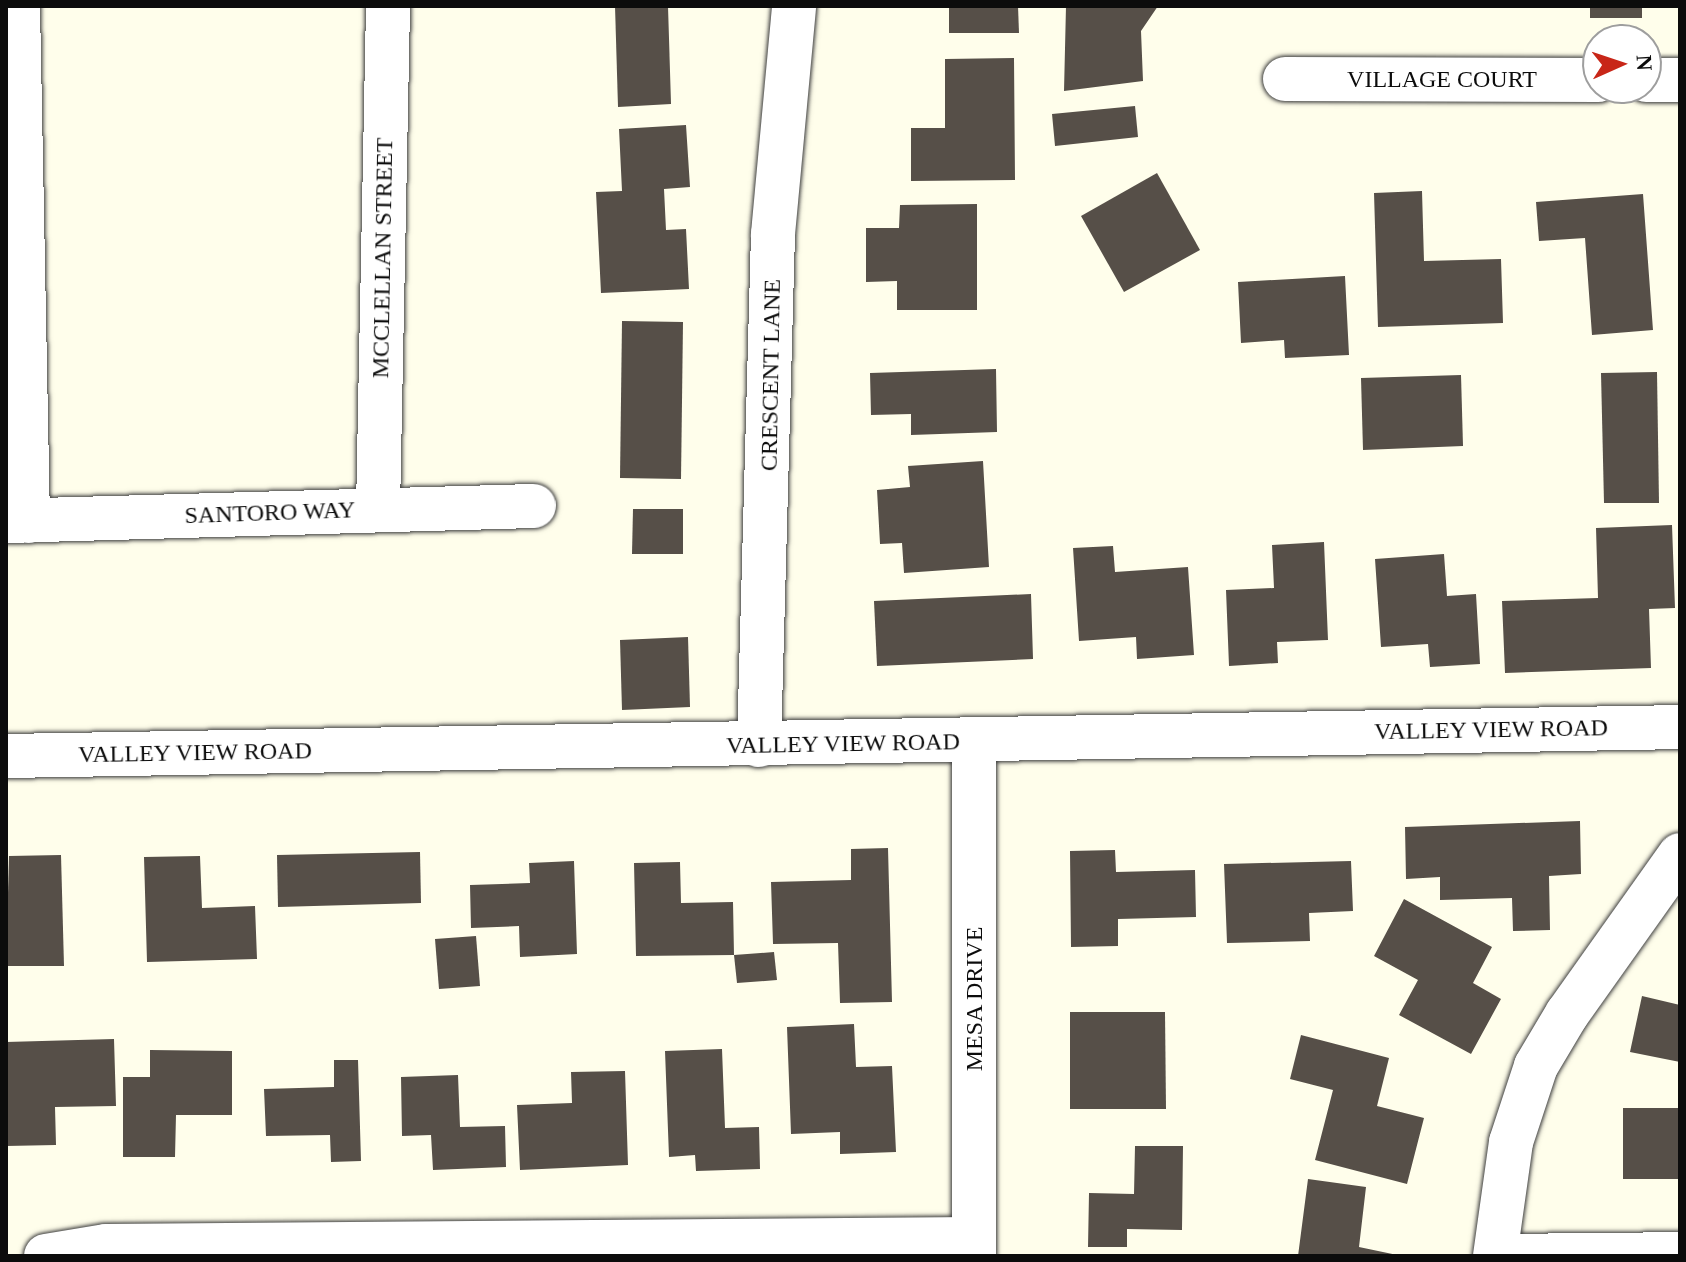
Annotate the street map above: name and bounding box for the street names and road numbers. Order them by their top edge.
street label: VILLAGE COURT [1347,66,1537,94]
street label: MCCLELLAN STREET [367,137,399,379]
street label: CRESCENT LANE [755,278,787,472]
street label: SANTORO WAY [184,496,356,530]
street label: VALLEY VIEW ROAD [1373,714,1609,746]
street label: VALLEY VIEW ROAD [725,728,961,760]
street label: VALLEY VIEW ROAD [77,737,313,769]
street label: MESA DRIVE [961,926,989,1072]

